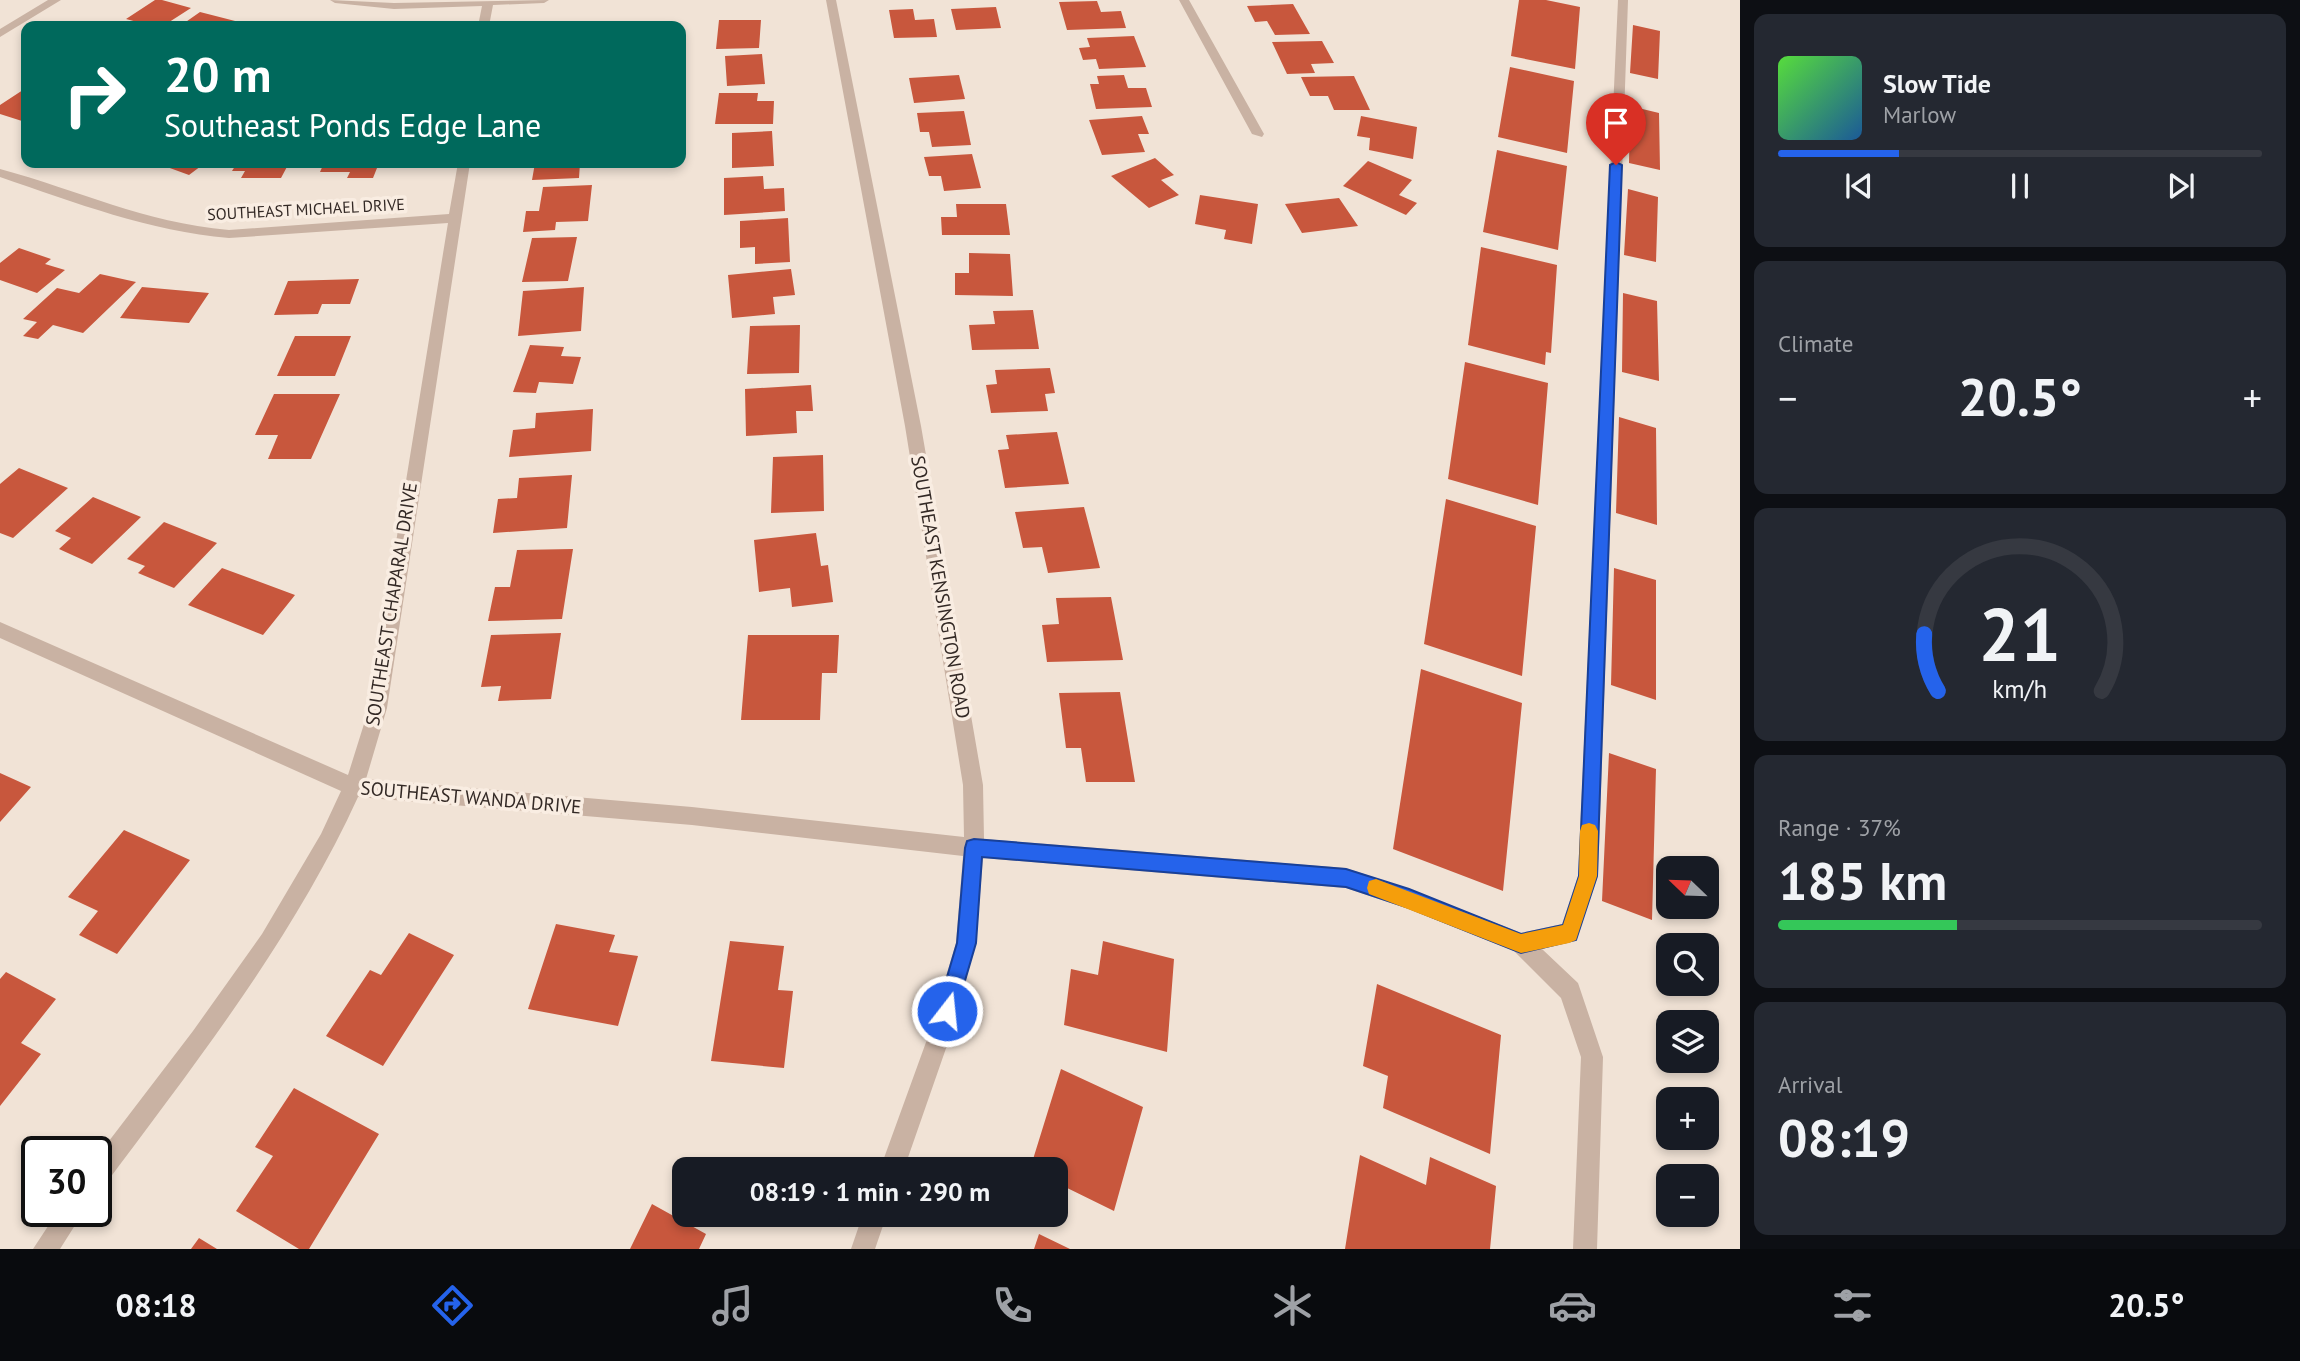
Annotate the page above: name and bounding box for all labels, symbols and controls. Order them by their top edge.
text: 20 m [164,42,271,106]
icon: right [49,49,140,140]
text: Slow Tide [1883,67,1991,100]
pin [1586,93,1646,165]
text: Marlow [1883,100,1956,129]
text: Southeast Ponds Edge Lane [164,104,541,146]
icon: arrive [1597,104,1635,142]
icon: previous [1840,167,1878,205]
icon: pause [2001,167,2039,205]
icon: next [2162,167,2200,205]
street label: SOUTHEAST MICHAEL DRIVE [207,194,405,224]
text: Climate [1778,329,1853,358]
text: 20.5° [1958,363,2082,430]
text: − [1778,373,1797,422]
text: + [2243,373,2262,422]
street label: SOUTHEAST KENSINGTON ROAD [906,454,976,720]
street label: SOUTHEAST CHAPARAL DRIVE [360,480,422,728]
text: 21 [1979,587,2061,681]
text: km/h [1993,672,2047,704]
street label: SOUTHEAST WANDA DRIVE [360,775,582,819]
text: Range · 37% [1778,813,1901,842]
text: 185 km [1778,847,1947,914]
north arrow [1656,856,1718,919]
map controls [1656,856,1719,1227]
button: search [1656,933,1719,996]
position arrow [910,974,984,1048]
button: layers [1656,1010,1719,1073]
text: Arrival [1778,1070,1842,1099]
button: + [1656,1087,1719,1150]
text: 08:19 [1778,1104,1910,1171]
speed limit sign: 30 [21,1136,112,1227]
button: − [1656,1164,1719,1227]
text: 08:19 · 1 min · 290 m [750,1175,990,1208]
icon: directions [428,1281,477,1330]
icon: music [708,1281,757,1330]
icon: phone [988,1281,1037,1330]
icon: climate [1268,1281,1317,1330]
icon: car [1548,1281,1597,1330]
icon: filters [1828,1281,1877,1330]
text: 08:18 [116,1284,197,1326]
text: 20.5° [2108,1284,2184,1326]

